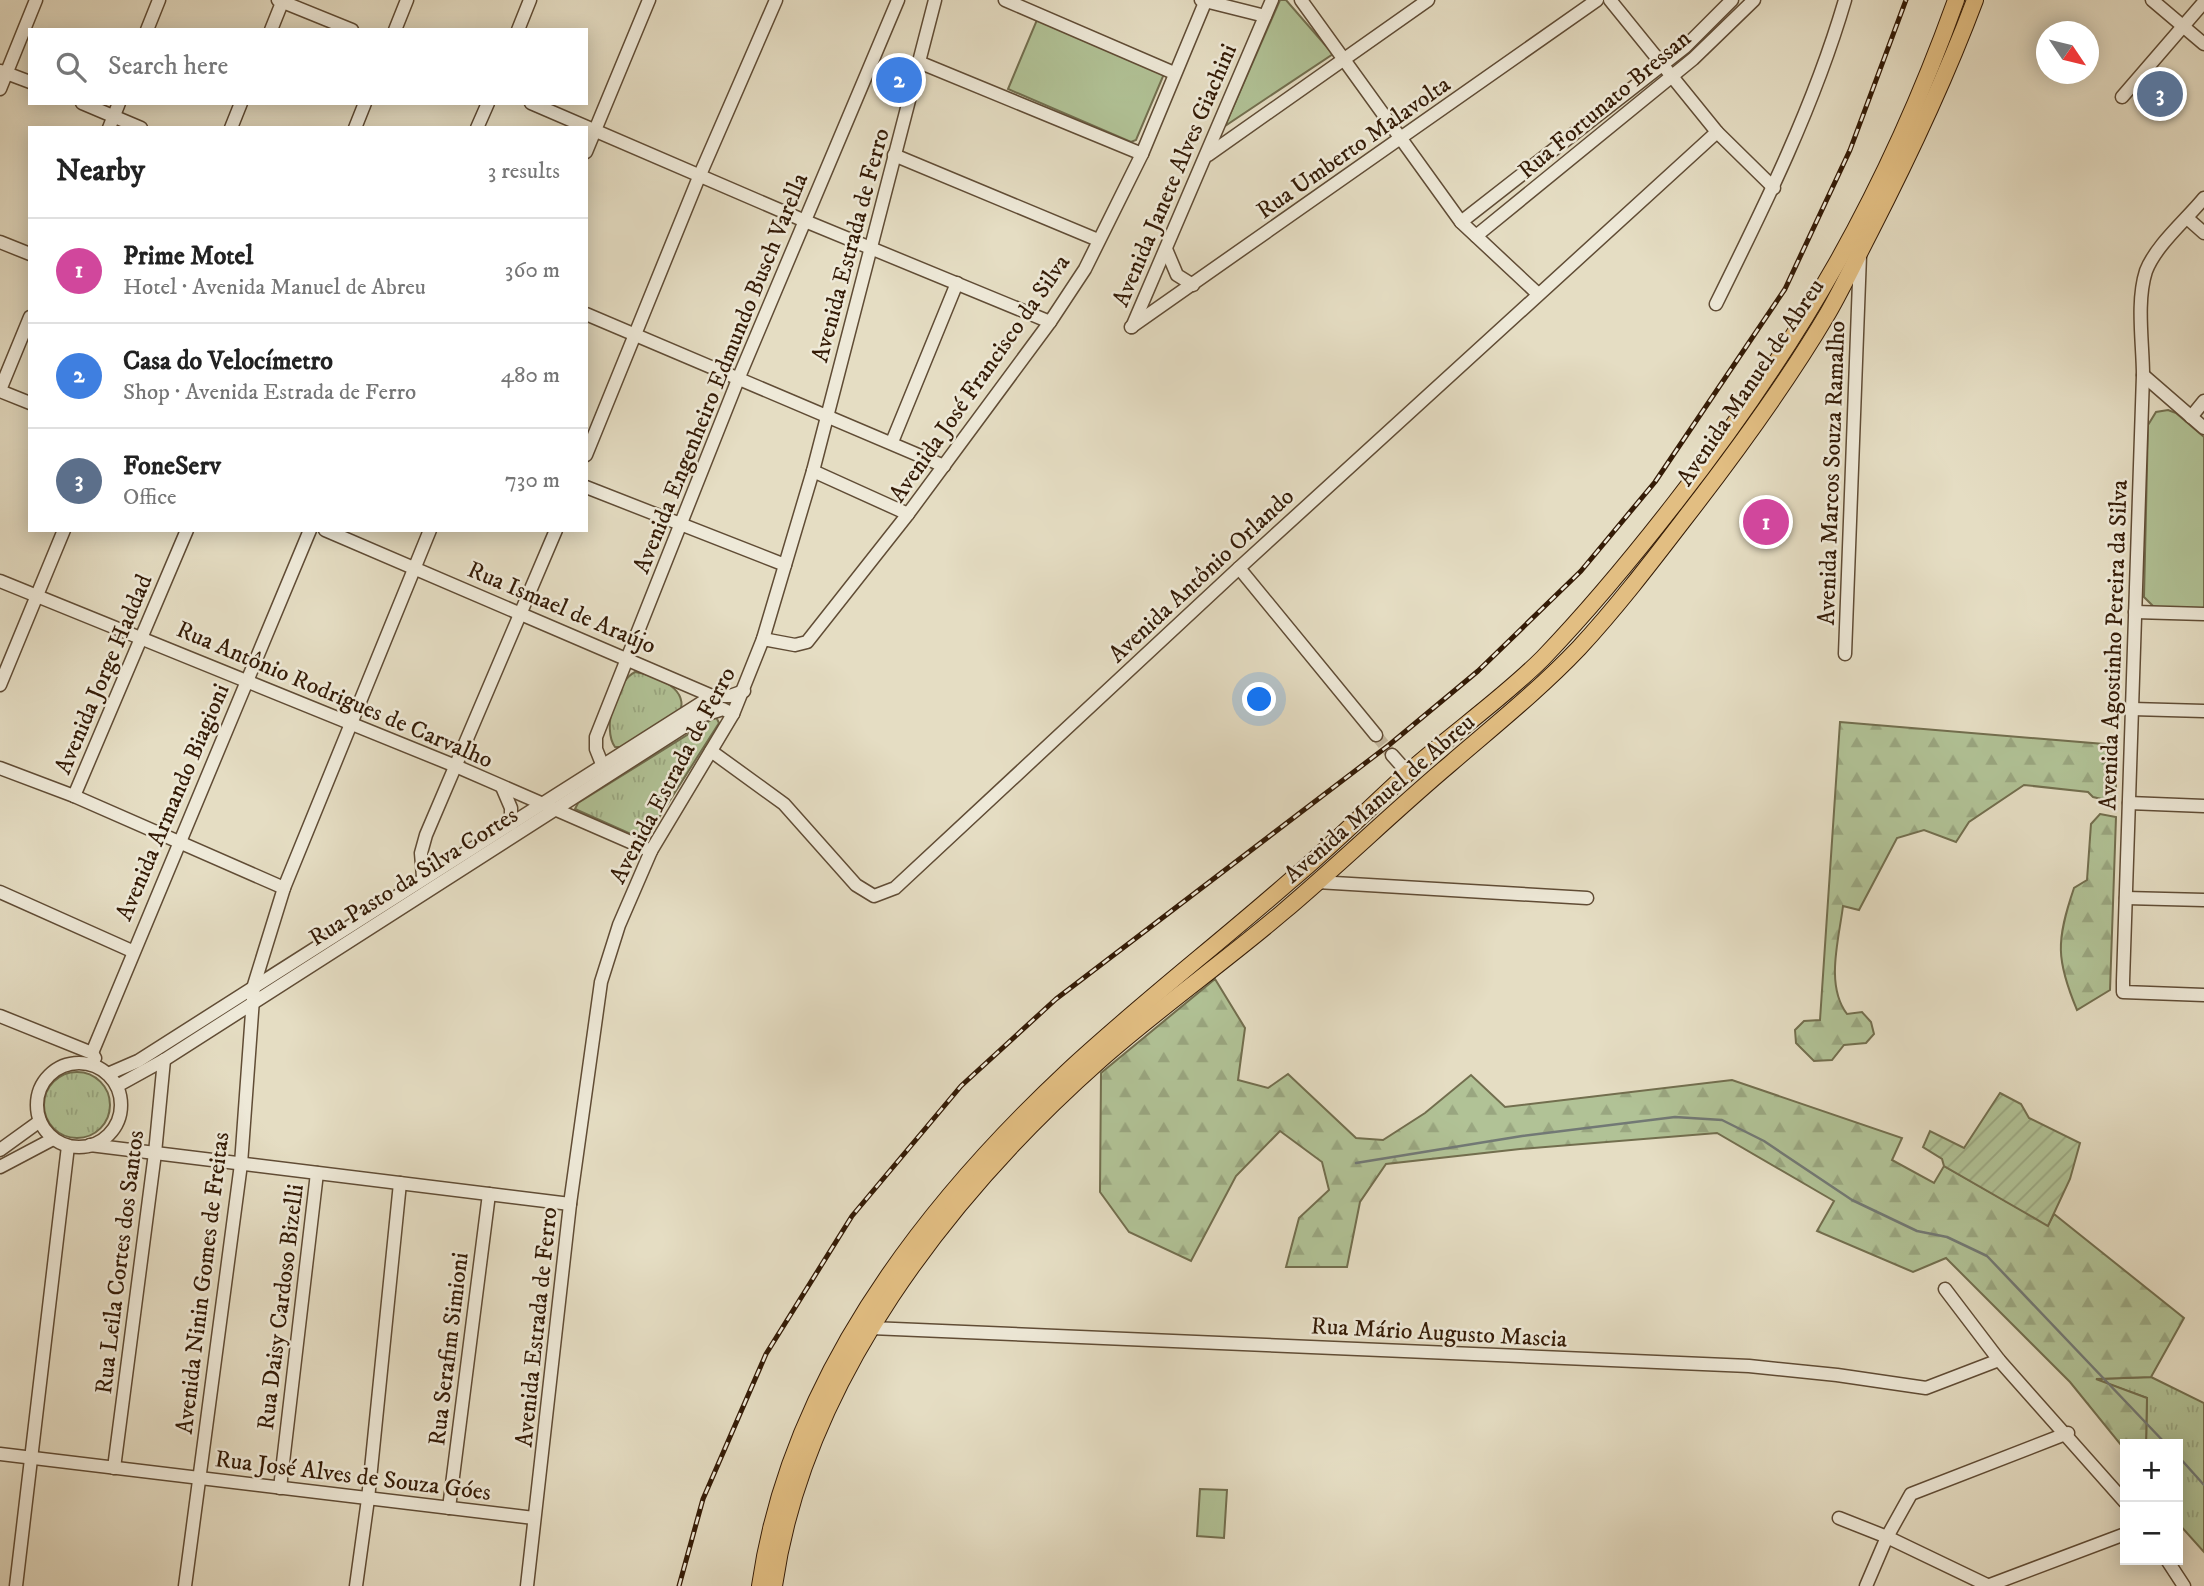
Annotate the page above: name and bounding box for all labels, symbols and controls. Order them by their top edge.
north arrow [2036,21,2099,84]
street label: Rua Fortunato Bressan [1512,23,1698,186]
search box [28,28,588,105]
street label: Avenida Janete Alves Giachini [1106,39,1244,311]
icon: search [52,48,90,86]
text: Search here [108,50,228,83]
pin: 2 [876,54,922,106]
pin: 3 [2137,68,2183,120]
street label: Rua Umberto Malavolta [1251,69,1457,226]
street label: Avenida Estrada de Ferro [805,125,897,366]
text: Nearby [56,153,145,190]
text: 3 results [488,157,560,186]
street label: Avenida Engenheiro Edmundo Busch Varella [627,168,816,578]
text: Prime Motel [123,240,253,273]
street label: Avenida José Francisco da Silva [883,248,1077,508]
text: 1 [75,256,83,285]
text: 360 m [505,256,560,285]
text: Hotel · Avenida Manuel de Abreu [123,273,426,302]
street label: Avenida Manuel de Abreu [1670,273,1831,492]
street label: Avenida Marcos Souza Ramalho [1812,320,1852,626]
text: Casa do Velocímetro [123,345,333,378]
text: 2 [73,361,85,390]
text: 480 m [501,361,560,390]
text: Shop · Avenida Estrada de Ferro [123,378,416,407]
text: FoneServ [123,450,221,483]
text: 3 [75,466,83,495]
text: 730 m [505,466,560,495]
street label: Avenida Agostinho Pereira da Silva [2093,479,2135,811]
street label: Avenida Antônio Orlando [1103,482,1301,670]
text: Office [123,483,177,512]
pin: 1 [1743,496,1789,548]
street label: Rua Ismael de Araújo [463,555,660,661]
street label: Avenida Jorge Haddad [48,570,160,779]
street label: Rua Antônio Rodrigues de Carvalho [172,614,497,775]
street label: Avenida Estrada de Ferro [603,662,743,889]
street label: Avenida Armando Biagioni [109,679,236,925]
your location [1242,682,1276,716]
street label: Avenida Manuel de Abreu [1278,708,1481,890]
street label: Rua Pasto da Silva Cortes [304,800,524,953]
street label: Rua Leila Cortes dos Santos [89,1129,151,1396]
street label: Avenida Ninin Gomes de Freitas [170,1130,236,1436]
street label: Rua Daisy Cardoso Bizelli [251,1183,311,1432]
street label: Avenida Estrada de Ferro [509,1206,565,1449]
street label: Rua Serafim Simioni [422,1251,476,1448]
street label: Rua Mário Augusto Mascia [1310,1311,1569,1355]
map controls [2120,1439,2183,1565]
button: + [2120,1439,2183,1502]
street label: Rua José Alves de Souza Góes [213,1444,493,1508]
button: − [2120,1502,2183,1565]

